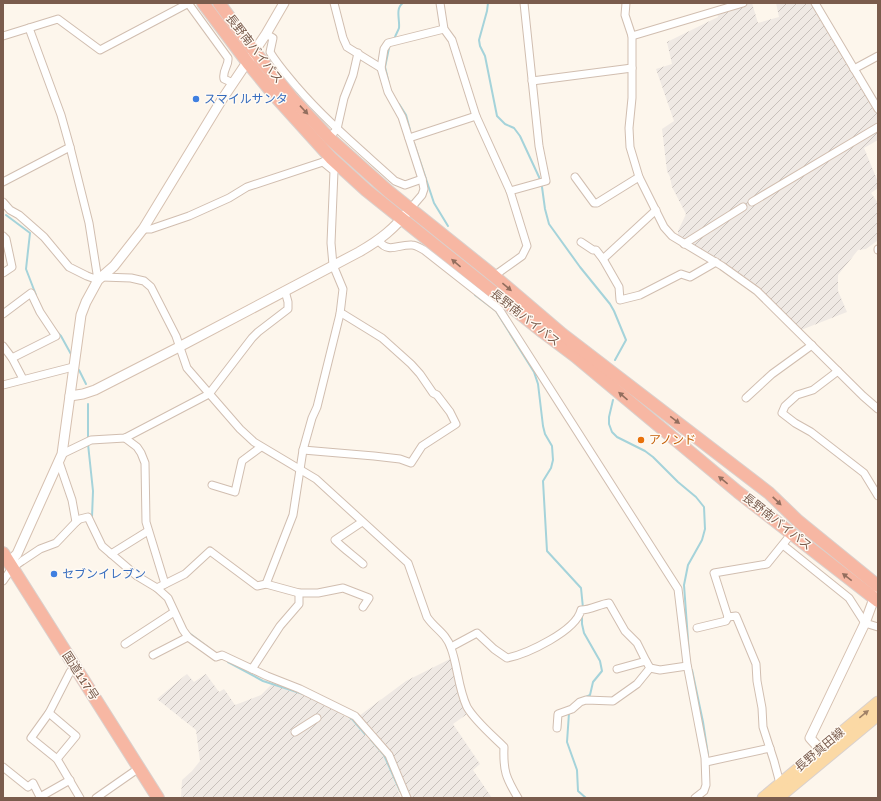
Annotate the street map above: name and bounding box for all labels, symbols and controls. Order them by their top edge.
street label: 長野南バイパス [222,11,286,87]
place label: スマイルサンタ [204,92,288,107]
marker: スマイルサンタ [191,94,201,104]
one-way arrow [299,106,308,115]
one-way arrow [451,258,462,267]
one-way arrow [502,283,513,292]
street label: 長野南バイパス [487,286,563,350]
one-way arrow [619,392,628,401]
one-way arrow [670,416,680,424]
place label: アノンド [649,433,696,448]
marker: アノンド [636,435,646,445]
one-way arrow [717,475,728,484]
street label: 長野南バイパス [739,490,815,554]
one-way arrow [772,496,782,505]
place label: セブンイレブン [62,567,146,582]
marker: セブンイレブン [49,569,59,579]
one-way arrow [842,572,853,581]
street label: 国道117号 [59,649,101,703]
one-way arrow [858,709,869,718]
street label: 長野真田線 [792,725,848,775]

